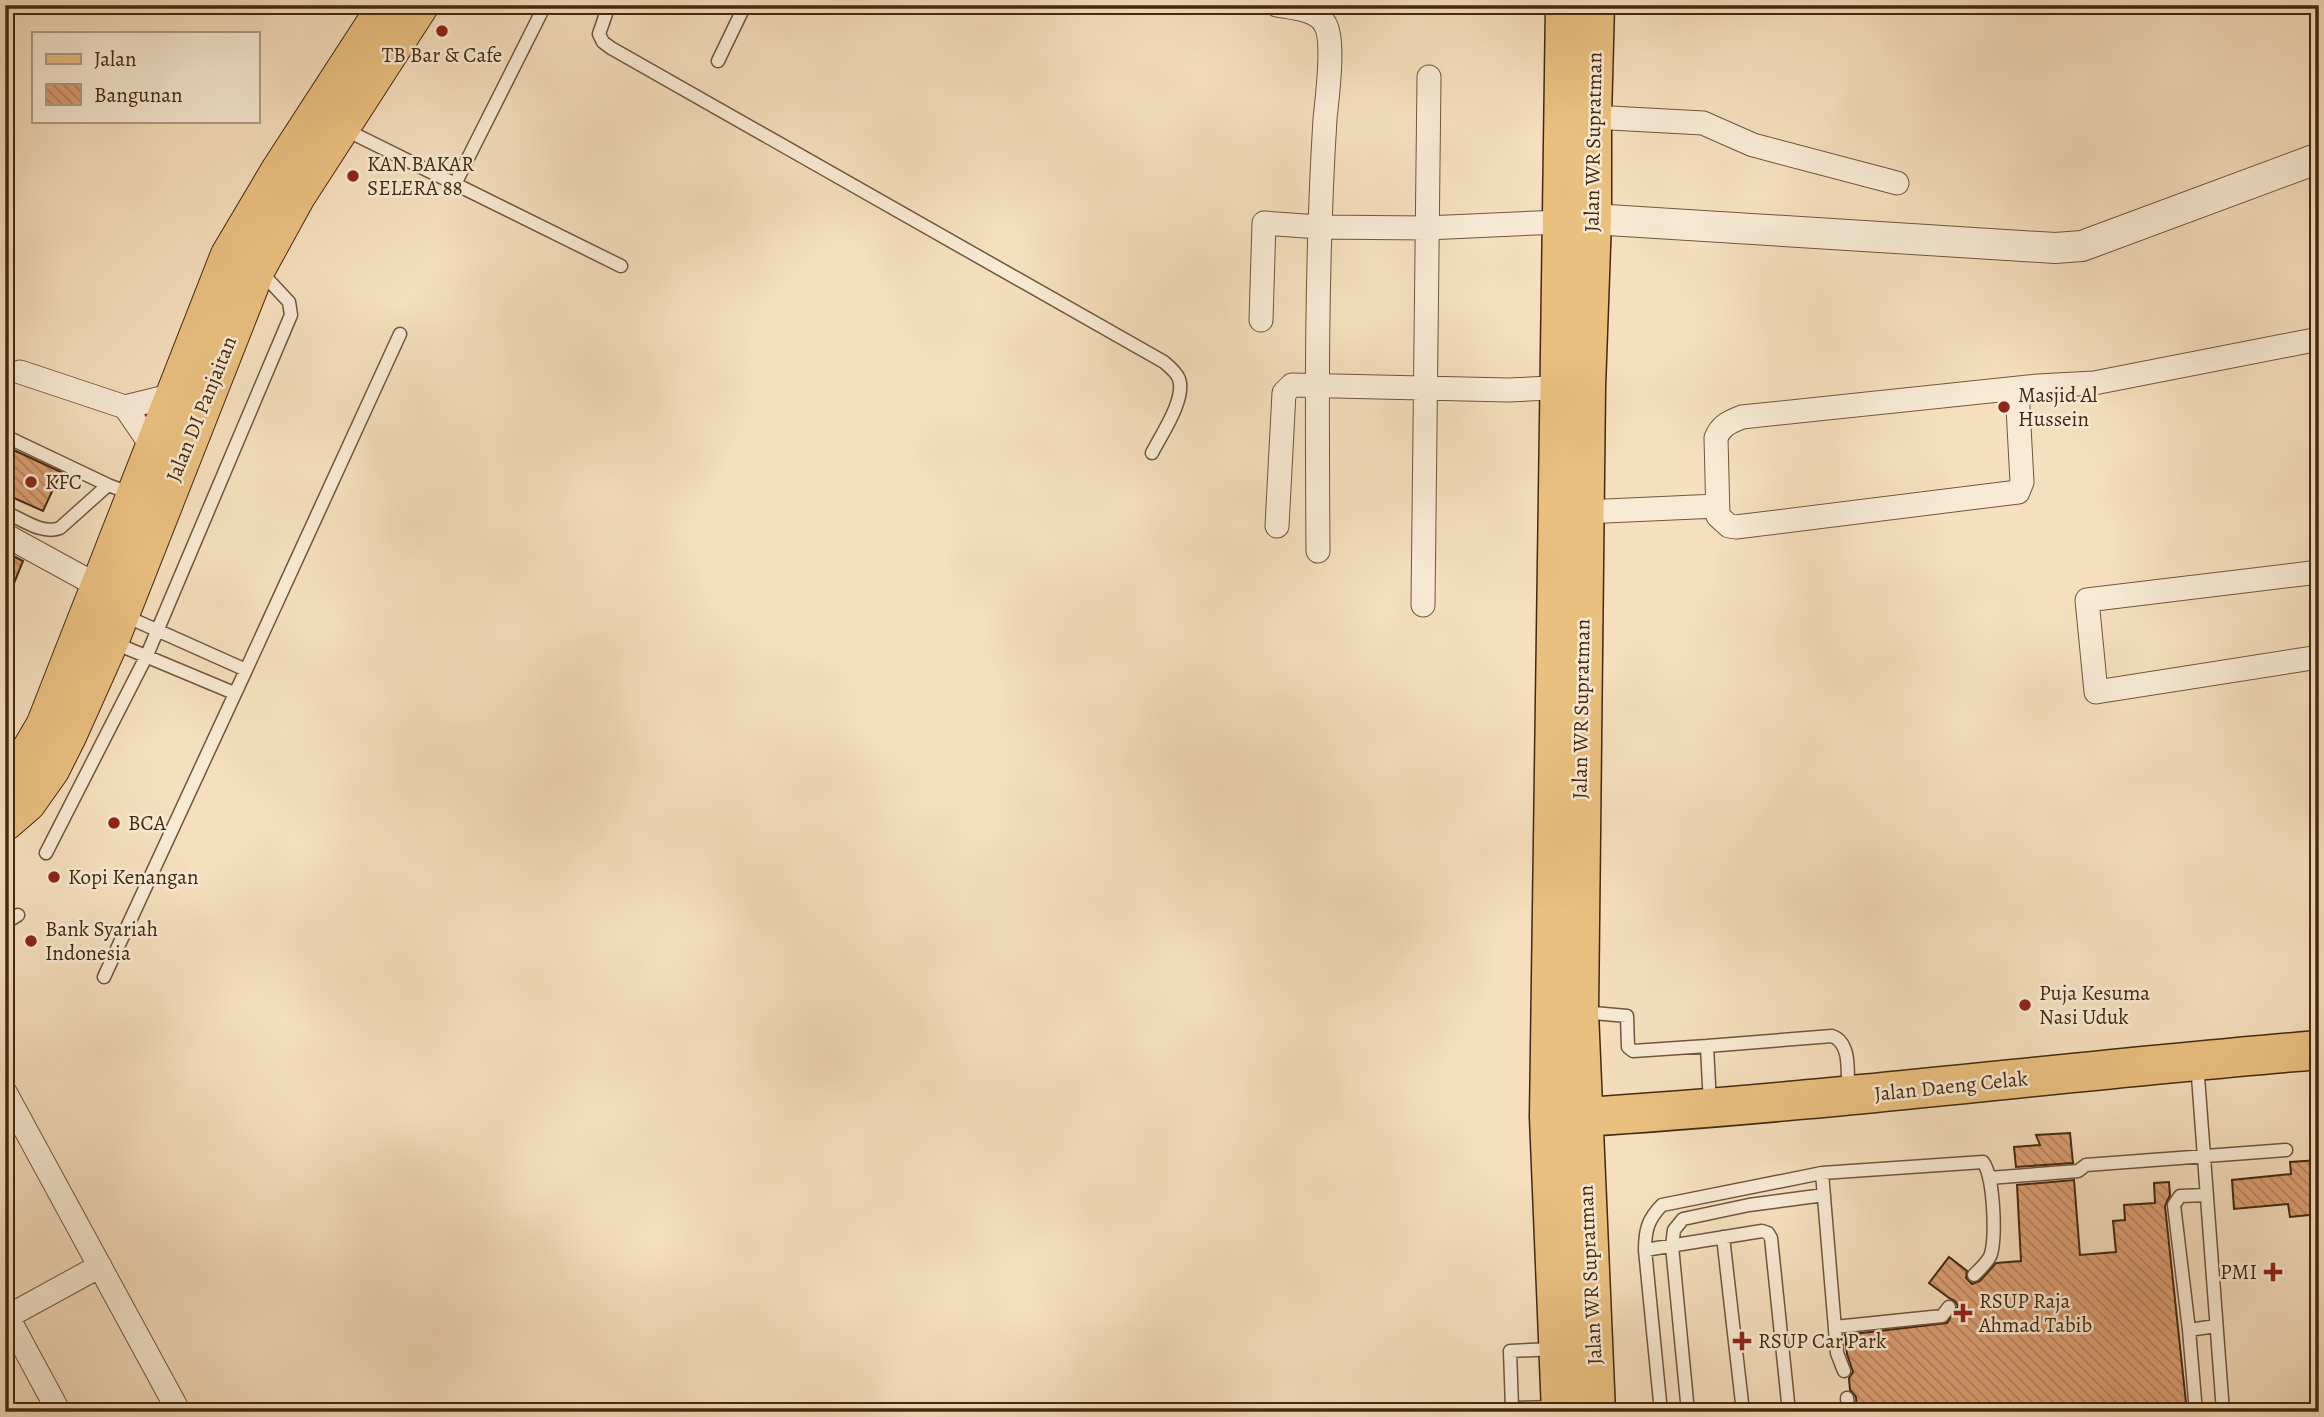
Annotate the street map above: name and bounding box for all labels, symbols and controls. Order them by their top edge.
marker: TB Bar & Cafe [434,23,450,39]
legend [32,32,259,122]
place label: TB Bar & Cafe [382,41,502,69]
text: Jalan [94,45,136,73]
street label: Jalan WR Supratman [1577,52,1609,232]
text: Bangunan [94,81,183,109]
place label: KAN BAKAR SELERA 88 [367,150,474,202]
marker: KAN BAKAR SELERA 88 [345,168,361,184]
street label: Jalan DI Panjaitan [159,332,243,486]
place label: Masjid Al Hussein [2018,381,2097,433]
marker: Masjid Al Hussein [1996,399,2012,415]
place label: KFC [45,468,82,496]
marker: KFC [23,474,39,490]
street label: Jalan WR Supratman [1565,619,1597,799]
place label: BCA [128,809,167,837]
marker: BCA [106,815,122,831]
place label: Kopi Kenangan [68,863,199,891]
marker: Kopi Kenangan [46,869,62,885]
place label: Bank Syariah Indonesia [45,915,158,967]
marker: Bank Syariah Indonesia [23,933,39,949]
place label: Puja Kesuma Nasi Uduk [2039,979,2150,1031]
marker: Puja Kesuma Nasi Uduk [2017,997,2033,1013]
street label: Jalan Daeng Celak [1873,1064,2030,1108]
street label: Jalan WR Supratman [1571,1184,1609,1366]
place label: PMI [2220,1258,2257,1286]
marker: PMI [2263,1262,2283,1282]
place label: RSUP Raja Ahmad Tabib [1978,1287,2092,1339]
marker: RSUP Raja Ahmad Tabib [1953,1303,1973,1323]
place label: RSUP Car Park [1758,1327,1887,1355]
marker: RSUP Car Park [1732,1331,1752,1351]

